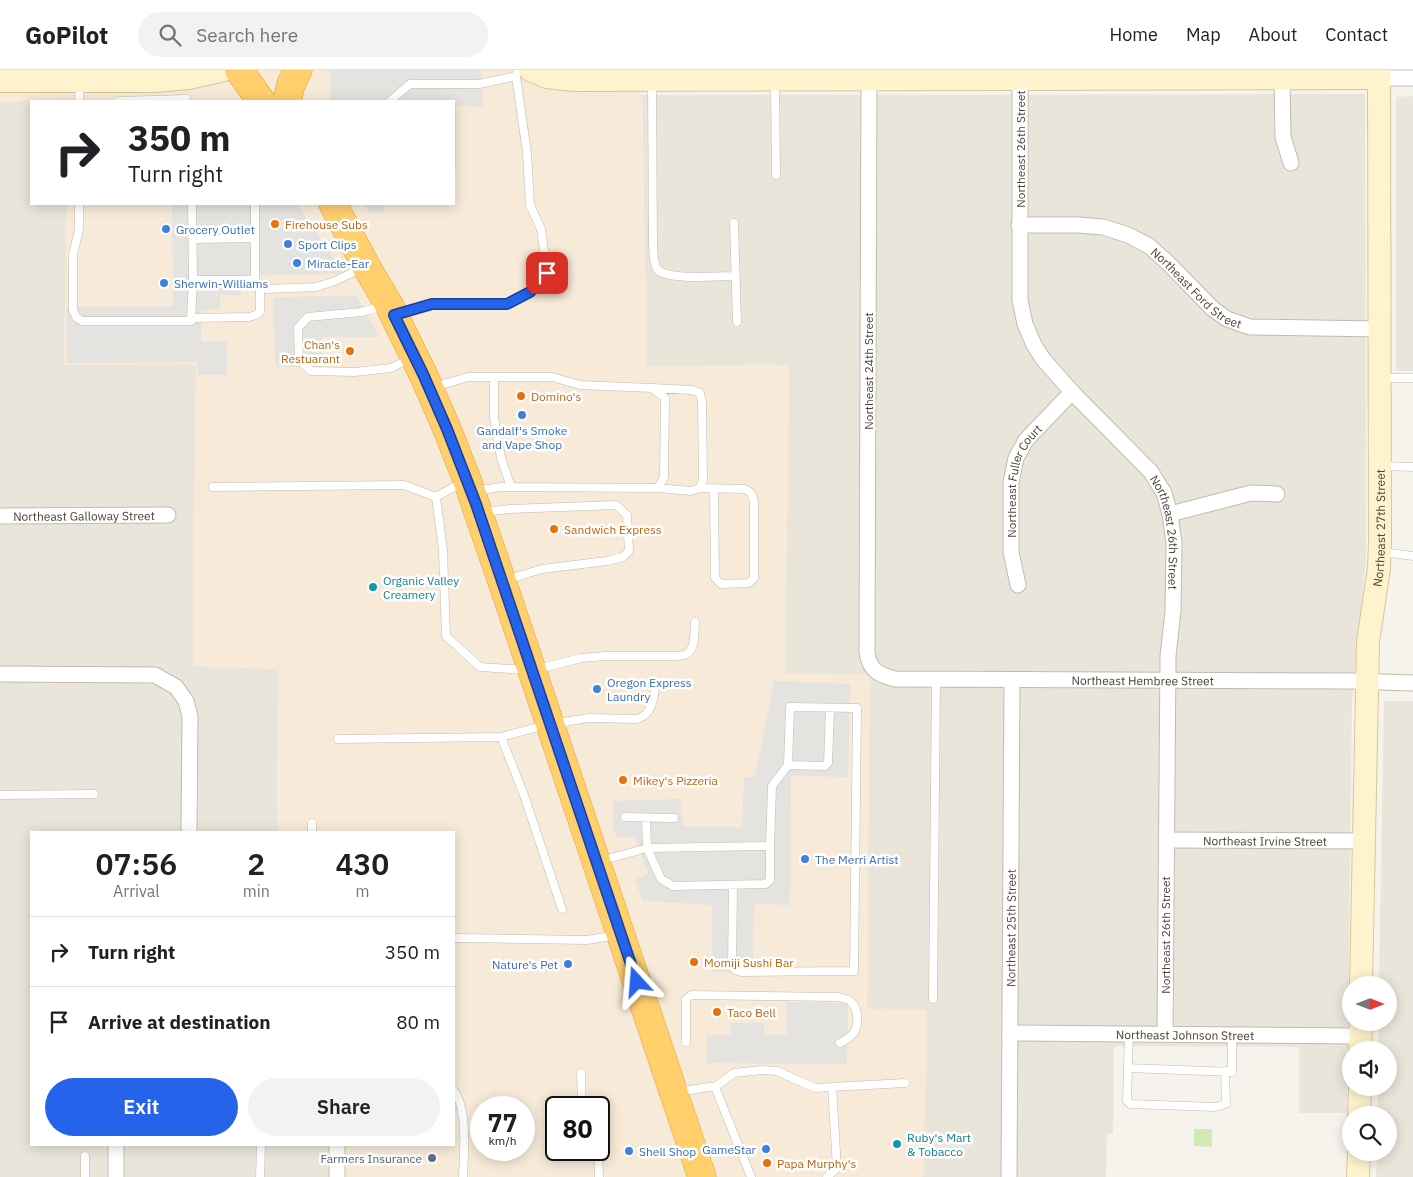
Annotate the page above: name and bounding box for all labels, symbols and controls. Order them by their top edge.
search box [138,12,488,57]
text: GoPilot [25,19,108,51]
icon: search [156,21,184,49]
text: Search here [196,23,298,47]
text: Home [1110,23,1158,46]
text: Map [1186,23,1221,46]
text: About [1249,23,1297,46]
text: Contact [1325,23,1388,46]
street label: Northeast 26th Street [1013,90,1028,208]
text: 350 m [128,115,231,161]
icon: right [45,120,110,185]
text: Turn right [128,159,223,188]
place label: Firehouse Subs [285,217,368,232]
marker: Firehouse Subs [269,218,281,230]
place label: Grocery Outlet [176,222,255,237]
marker: Grocery Outlet [160,223,172,235]
place label: Sport Clips [298,237,357,252]
marker: Sport Clips [282,238,294,250]
street label: Northeast Ford Street [1148,244,1244,331]
pin [526,252,568,294]
place label: Miracle-Ear [307,256,370,271]
marker: Miracle-Ear [291,257,303,269]
icon: arrive [533,259,561,287]
place label: Sherwin-Williams [174,276,269,291]
marker: Sherwin-Williams [158,277,170,289]
street label: Northeast 24th Street [861,312,876,430]
place label: Chan's Restuarant [281,337,340,366]
marker: Chan's Restuarant [344,345,356,357]
place label: Domino's [531,389,581,404]
marker: Domino's [515,390,527,402]
marker: Gandalf's Smoke and Vape Shop [516,409,528,421]
street label: Northeast Fuller Court [1003,421,1045,538]
place label: Gandalf's Smoke and Vape Shop [477,423,568,452]
street label: Northeast 27th Street [1369,469,1388,588]
street label: Northeast 26th Street [1147,472,1182,590]
street label: Northeast Galloway Street [13,508,155,523]
place label: Sandwich Express [564,522,662,537]
marker: Sandwich Express [548,523,560,535]
place label: Organic Valley Creamery [383,573,459,602]
marker: Organic Valley Creamery [367,581,379,593]
street label: Northeast Hembree Street [1071,672,1214,688]
place label: Oregon Express Laundry [607,675,692,704]
marker: Oregon Express Laundry [591,683,603,695]
place label: Mikey's Pizzeria [633,773,718,788]
marker: Mikey's Pizzeria [617,774,629,786]
street label: Northeast Irvine Street [1203,833,1327,848]
text: 07:56 [96,844,177,883]
text: 2 [247,844,265,883]
text: 430 [335,844,389,883]
place label: The Merri Artist [815,852,898,867]
marker: The Merri Artist [799,853,811,865]
street label: Northeast 25th Street [1003,869,1018,987]
street label: Northeast 26th Street [1158,876,1173,994]
text: Arrival [113,881,160,901]
text: min [243,881,270,901]
text: m [355,881,369,901]
icon: right [45,938,73,966]
text: Turn right [88,940,175,964]
text: 350 m [385,940,440,964]
position arrow [610,955,662,1007]
place label: Momiji Sushi Bar [704,955,794,970]
marker: Momiji Sushi Bar [688,956,700,968]
place label: Nature's Pet [492,957,558,972]
marker: Nature's Pet [562,958,574,970]
north arrow [1342,976,1398,1031]
map controls [1342,976,1397,1161]
place label: Taco Bell [727,1005,776,1020]
marker: Taco Bell [711,1006,723,1018]
icon: arrive [45,1008,73,1036]
text: Arrive at destination [88,1010,271,1034]
text: 80 m [396,1010,440,1034]
street label: Northeast Johnson Street [1116,1026,1254,1043]
button: sound [1342,1041,1397,1096]
button: Exit [45,1078,238,1136]
button: Share [248,1078,440,1136]
speed limit sign: 80 [545,1096,610,1161]
text: 77 [487,1106,518,1139]
button: search [1342,1106,1397,1161]
place label: Ruby's Mart & Tobacco [907,1130,971,1159]
text: km/h [488,1133,517,1148]
marker: Ruby's Mart & Tobacco [891,1138,903,1150]
place label: GameStar [702,1142,757,1157]
marker: GameStar [760,1143,772,1155]
place label: Shell Shop [639,1144,696,1159]
marker: Shell Shop [623,1145,635,1157]
place label: Farmers Insurance [320,1151,422,1166]
marker: Farmers Insurance [426,1152,438,1164]
place label: Papa Murphy's [777,1156,857,1171]
marker: Papa Murphy's [761,1157,773,1169]

